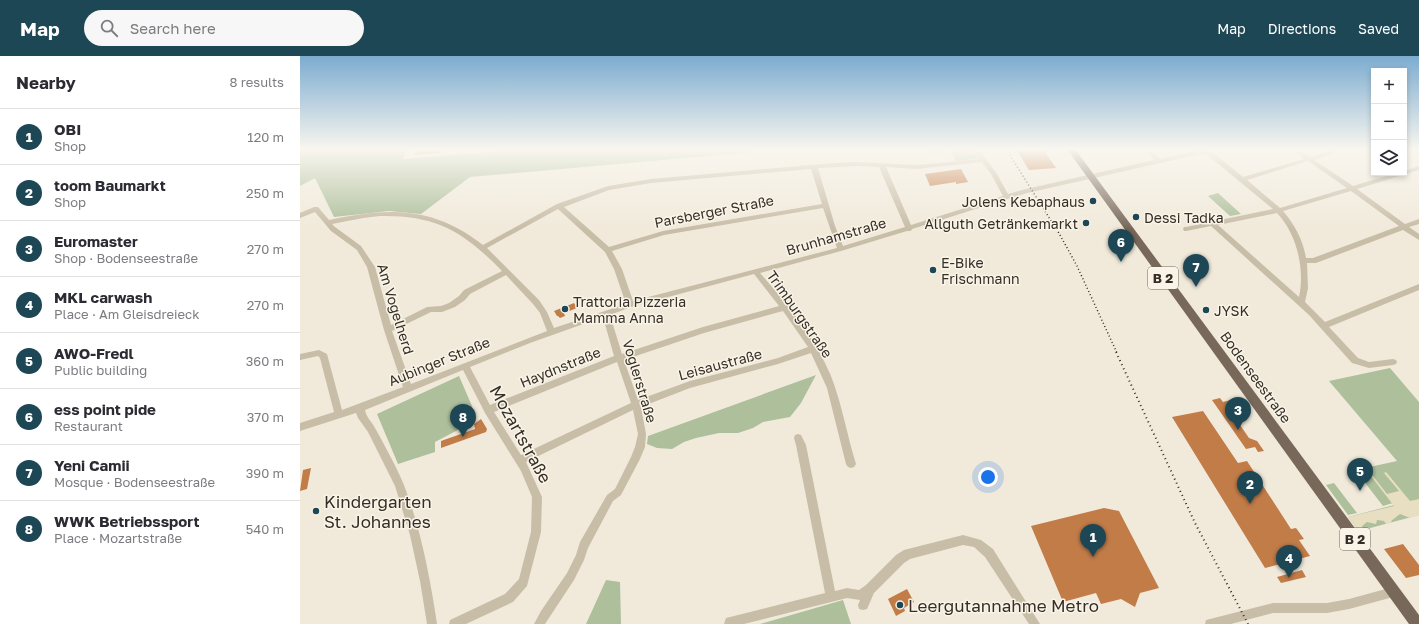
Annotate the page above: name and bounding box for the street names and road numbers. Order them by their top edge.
street label: Parsberger Straße [653,191,775,231]
street label: Brunhamstraße [784,214,888,258]
street label: Am Vogelherd [374,262,418,356]
street label: Trimburgstraße [764,267,836,361]
road number: B 2 [1148,267,1178,289]
street label: Bodenseestraße [1217,328,1295,426]
street label: Aubinger Straße [386,333,492,389]
street label: Voglerstraße [619,337,661,425]
street label: Haydnstraße [517,343,603,391]
street label: Leisaustraße [676,345,764,383]
street label: Mozartstraße [486,381,557,487]
road number: B 2 [1340,528,1370,550]

